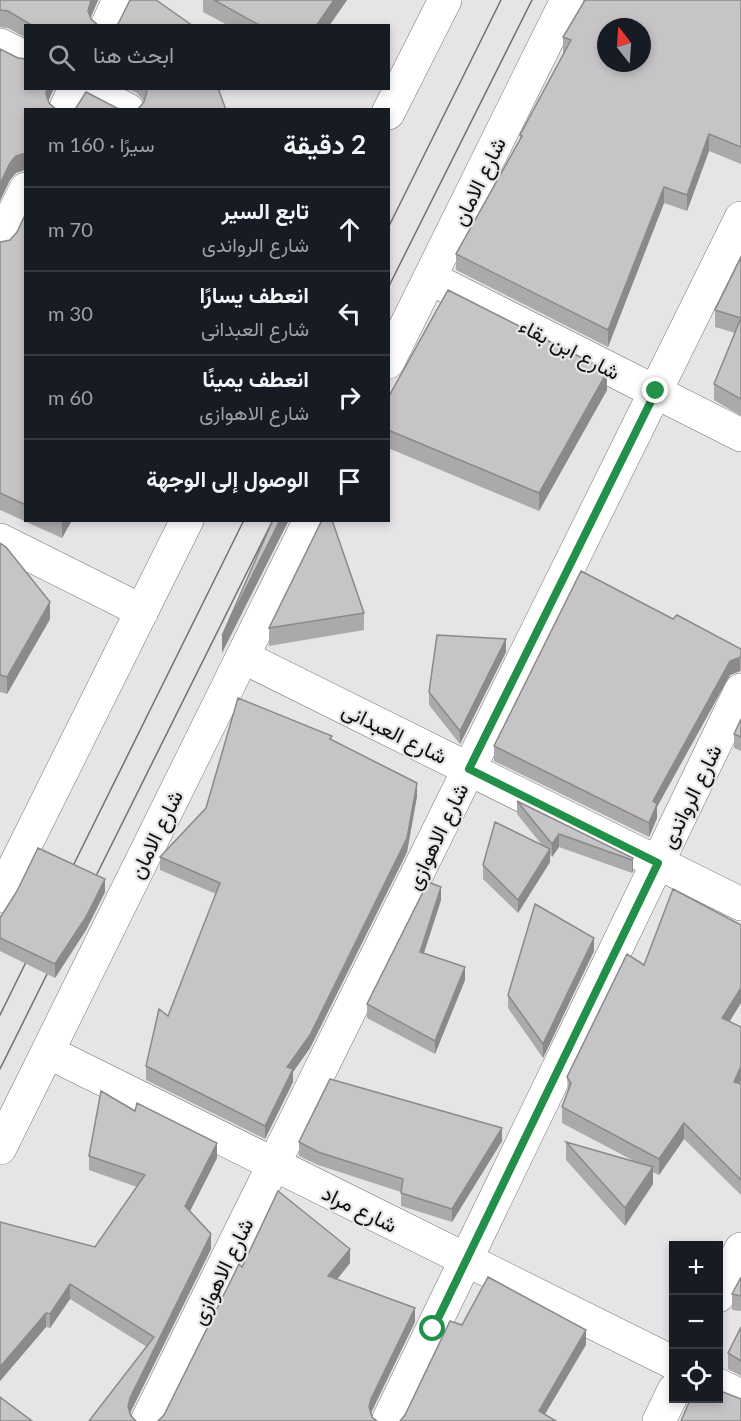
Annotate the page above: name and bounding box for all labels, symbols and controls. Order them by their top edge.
north arrow [597,18,651,72]
search box [24,24,390,90]
icon: search [45,41,78,74]
text: ابحث هنا [93,41,174,68]
text: 2 دقيقة [283,128,366,160]
text: سيرًا · 160 m [48,132,155,156]
street label: شارع الامان [446,133,513,231]
text: تابع السير [222,197,309,224]
icon: ahead [333,213,366,246]
text: 70 m [48,217,93,241]
text: شارع الرواندى [202,232,309,256]
text: انعطف يسارًا [200,281,309,308]
icon: left [333,297,366,330]
text: 30 m [48,301,93,325]
street label: شارع ابن بقاء [514,312,625,387]
text: شارع العبدانى [201,316,309,340]
text: انعطف يمينًا [202,365,309,392]
route end [642,377,668,403]
icon: right [333,381,366,414]
text: 60 m [48,385,93,409]
text: شارع الاهوازى [199,400,309,424]
text: الوصول إلى الوجهة [146,465,309,492]
icon: arrive [333,465,366,498]
street label: شارع العبدانى [337,696,451,771]
street label: شارع الرواندى [654,740,729,853]
street label: شارع الاهوازى [400,779,475,895]
street label: شارع الامان [123,786,190,884]
street label: شارع مراد [317,1179,402,1240]
street label: شارع الاهوازى [185,1214,260,1330]
map controls [669,1241,723,1403]
button: + [669,1241,723,1295]
button: − [669,1295,723,1349]
route start [419,1315,445,1341]
button: locate [669,1349,723,1403]

